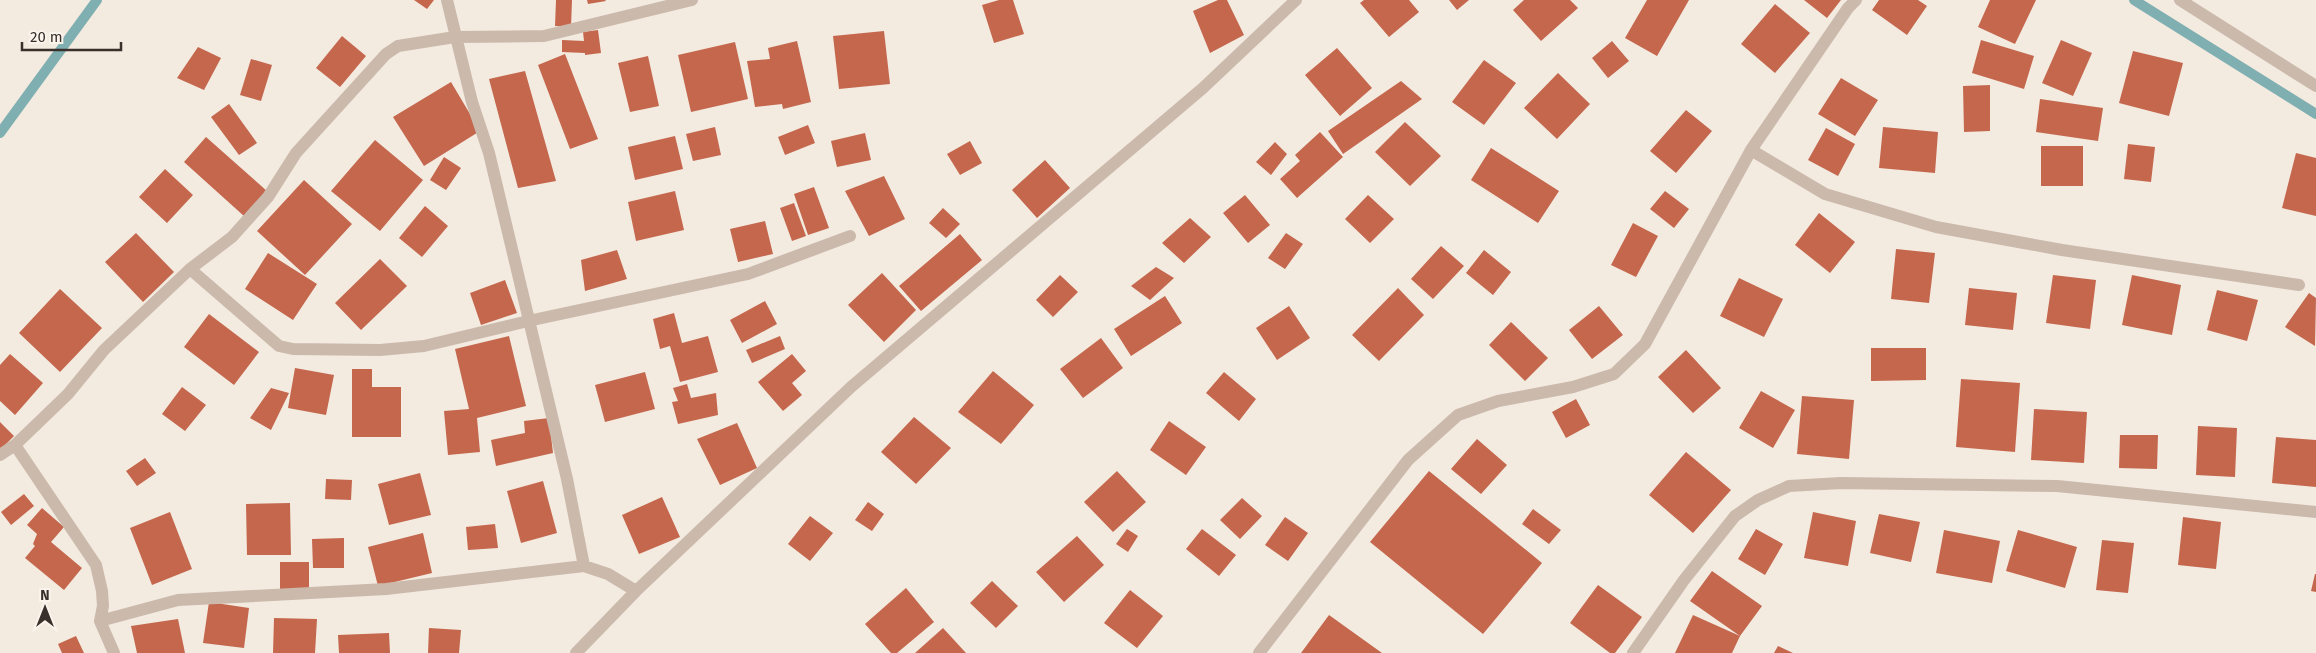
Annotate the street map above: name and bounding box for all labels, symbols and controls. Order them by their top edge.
scale bar [22,20,121,52]
text: 20 m [30,28,63,46]
north arrow [20,583,70,633]
text: N [40,587,50,604]

